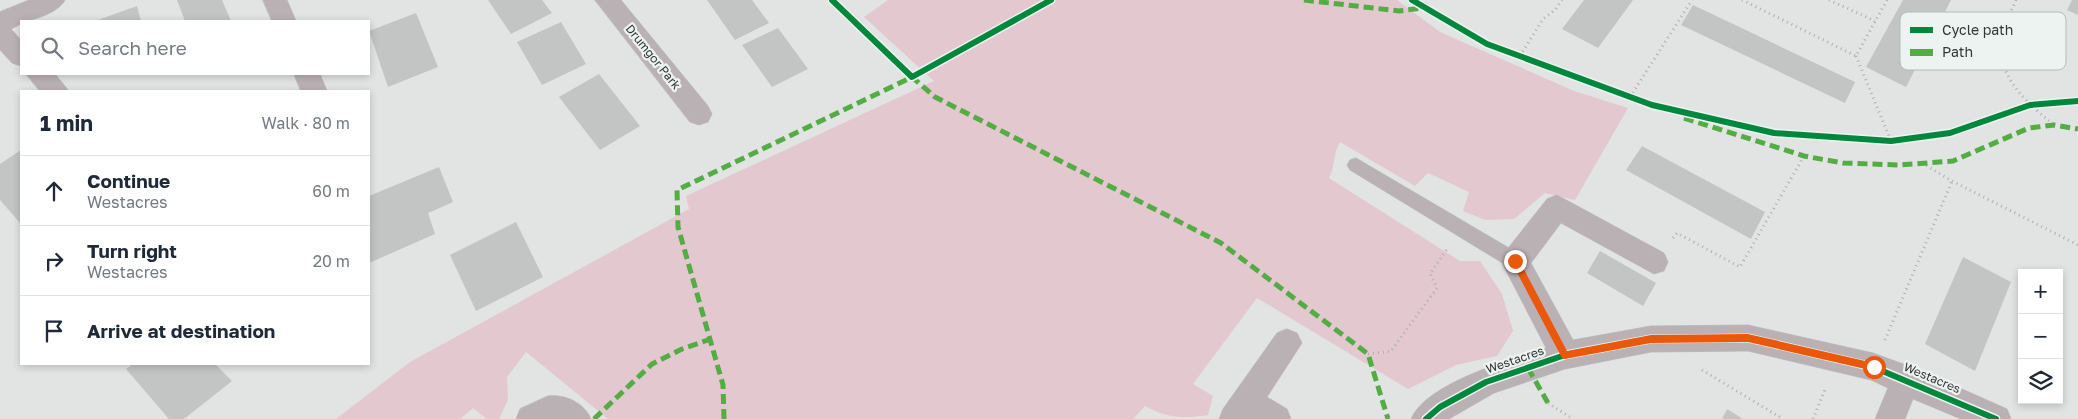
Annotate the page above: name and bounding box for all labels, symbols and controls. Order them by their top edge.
legend [1900,12,2066,70]
search box [20,20,370,75]
street label: Drumgor Park [623,21,684,92]
text: Cycle path [1942,21,2013,38]
icon: search [38,34,66,62]
text: Search here [78,36,187,59]
text: Path [1942,43,1973,60]
text: 1 min [40,110,93,136]
text: Walk · 80 m [261,113,350,133]
text: Continue [87,169,170,192]
icon: ahead [40,177,68,205]
text: 60 m [312,181,350,201]
text: Westacres [87,192,167,212]
text: Turn right [87,239,177,262]
icon: right [40,247,68,275]
route end [1504,250,1527,273]
text: 20 m [313,251,350,271]
text: Westacres [87,262,167,282]
map controls [2018,269,2063,404]
button: + [2018,269,2063,314]
button: − [2018,314,2063,359]
icon: arrive [40,317,68,345]
text: Arrive at destination [87,319,275,342]
street label: Westacres [1484,343,1546,376]
route start [1863,356,1886,379]
street label: Westacres [1901,359,1963,396]
button: layers [2018,359,2063,404]

